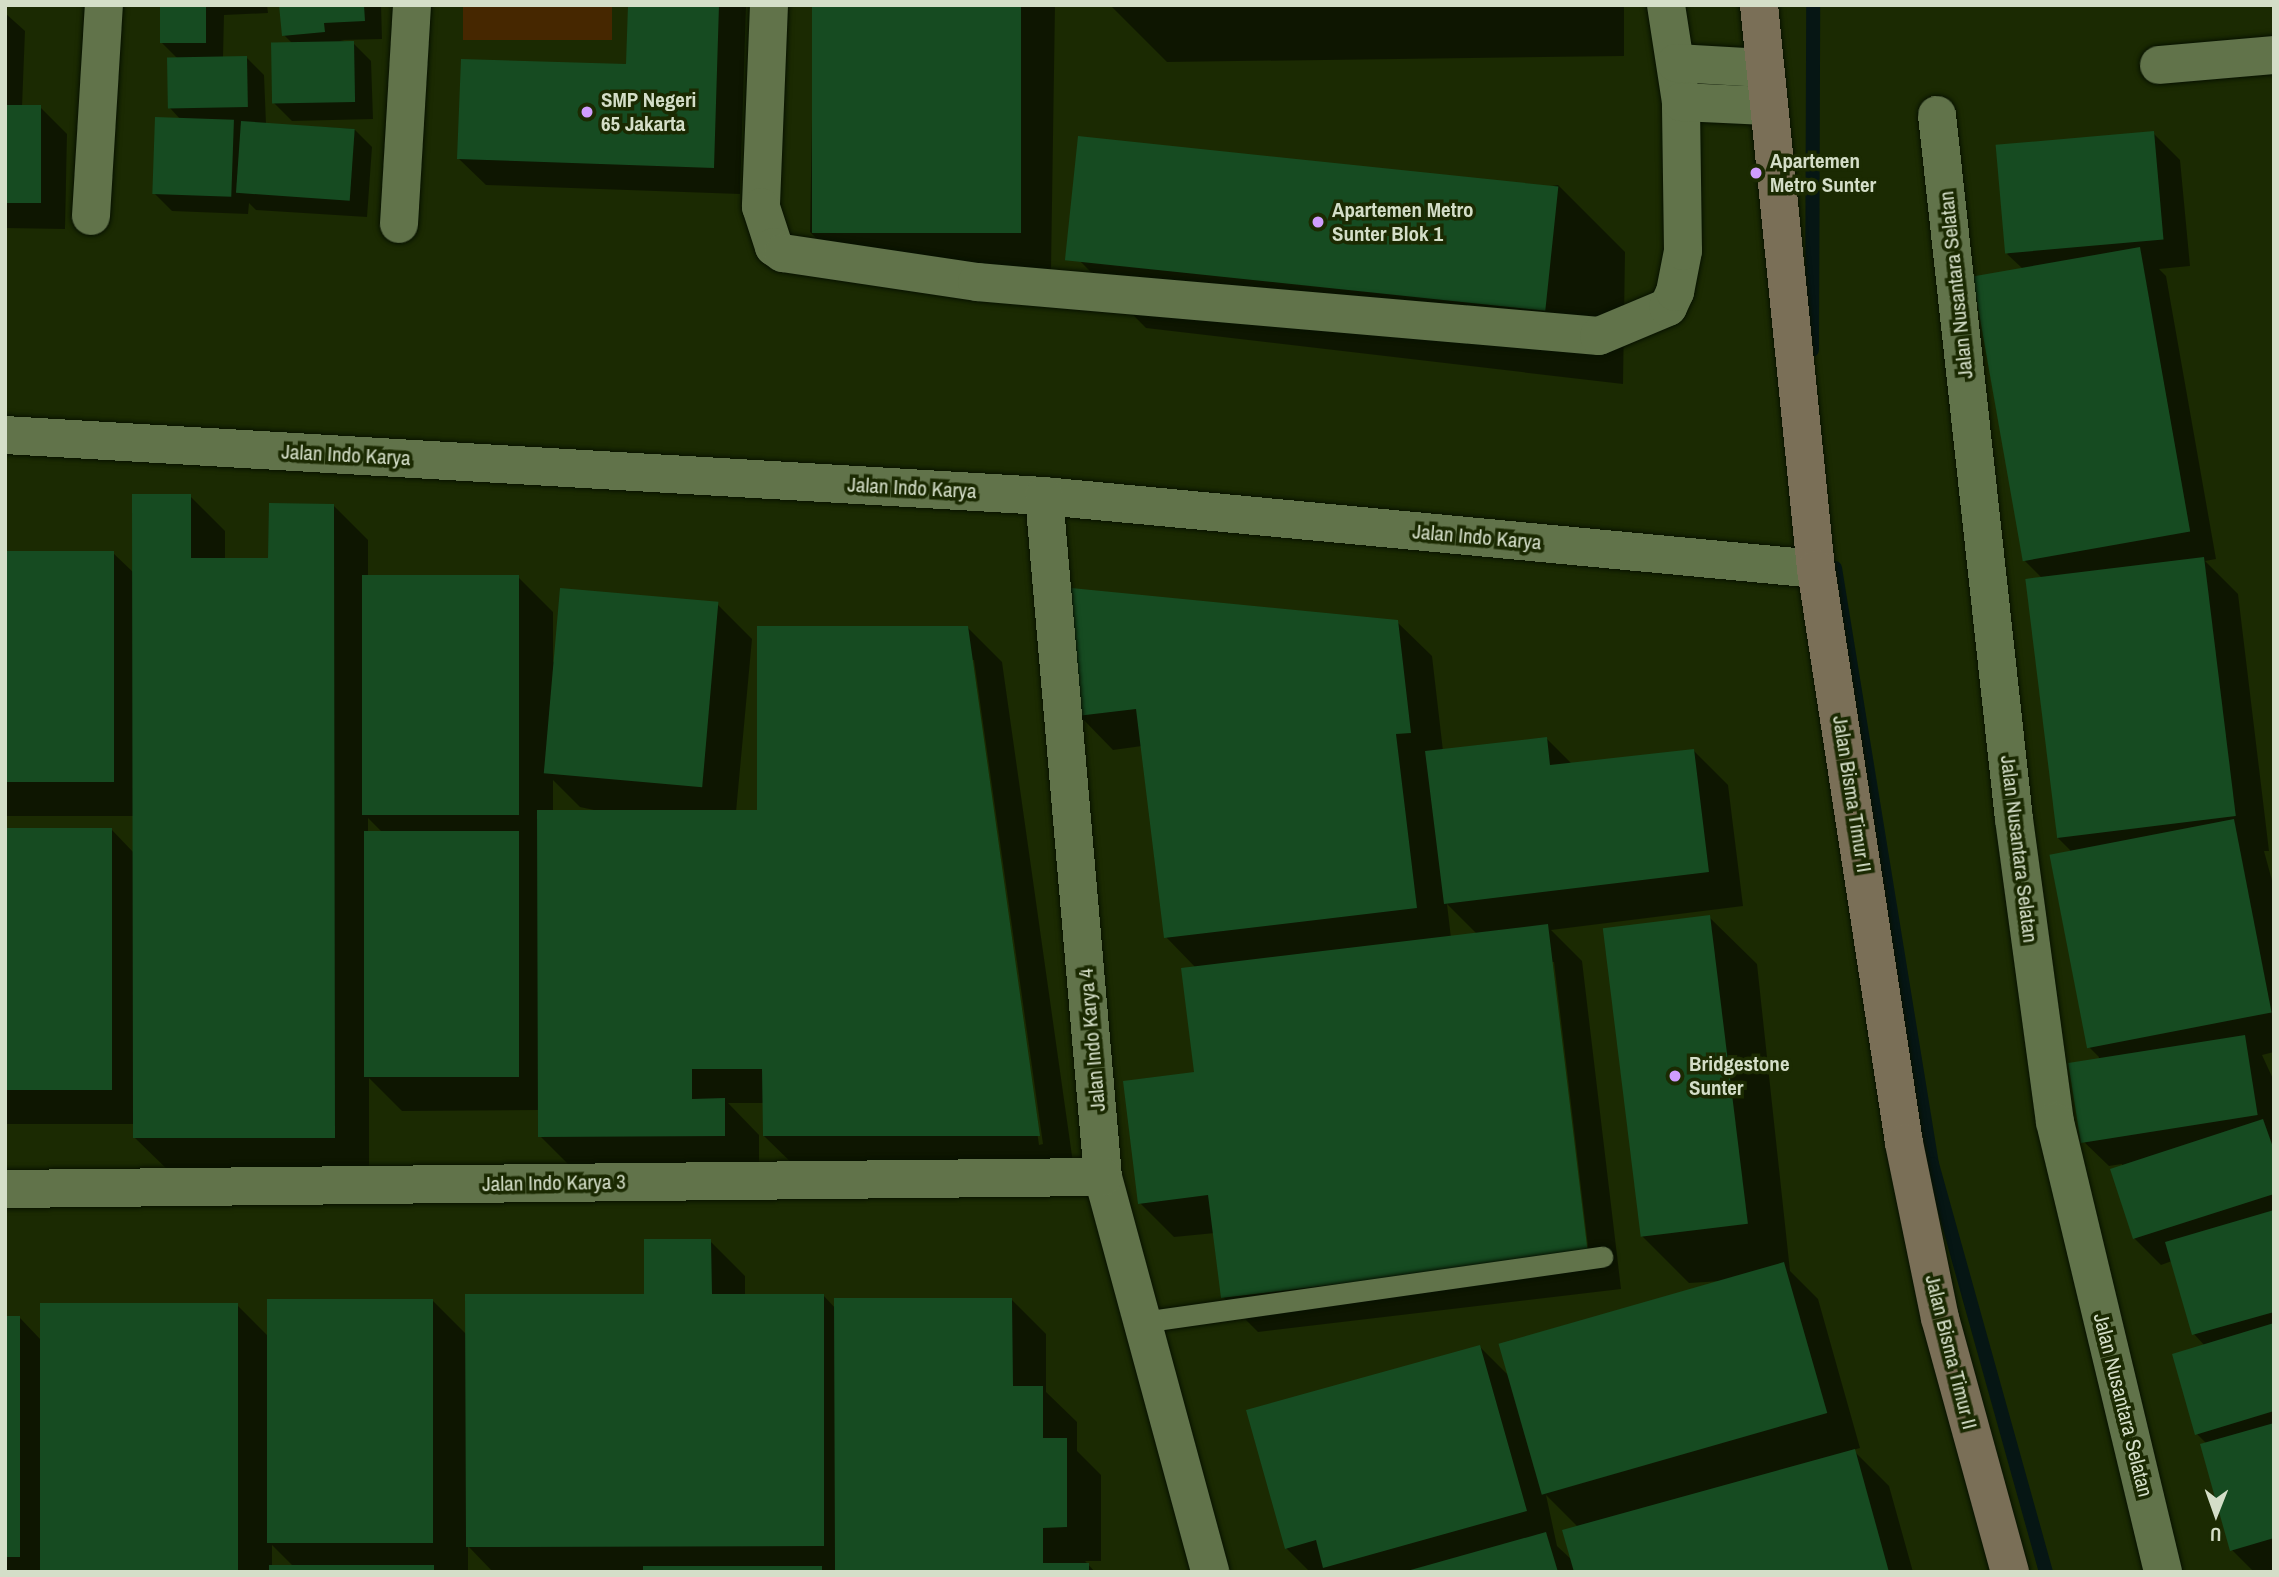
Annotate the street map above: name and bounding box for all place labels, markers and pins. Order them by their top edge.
place label: SMP Negeri 65 Jakarta [601,87,697,137]
marker: SMP Negeri 65 Jakarta [579,104,595,120]
place label: Apartemen Metro Sunter [1770,148,1876,198]
marker: Apartemen Metro Sunter [1748,165,1764,181]
place label: Apartemen Metro Sunter Blok 1 [1332,197,1474,247]
marker: Apartemen Metro Sunter Blok 1 [1310,214,1326,230]
place label: Bridgestone Sunter [1689,1051,1789,1101]
marker: Bridgestone Sunter [1667,1068,1683,1084]

